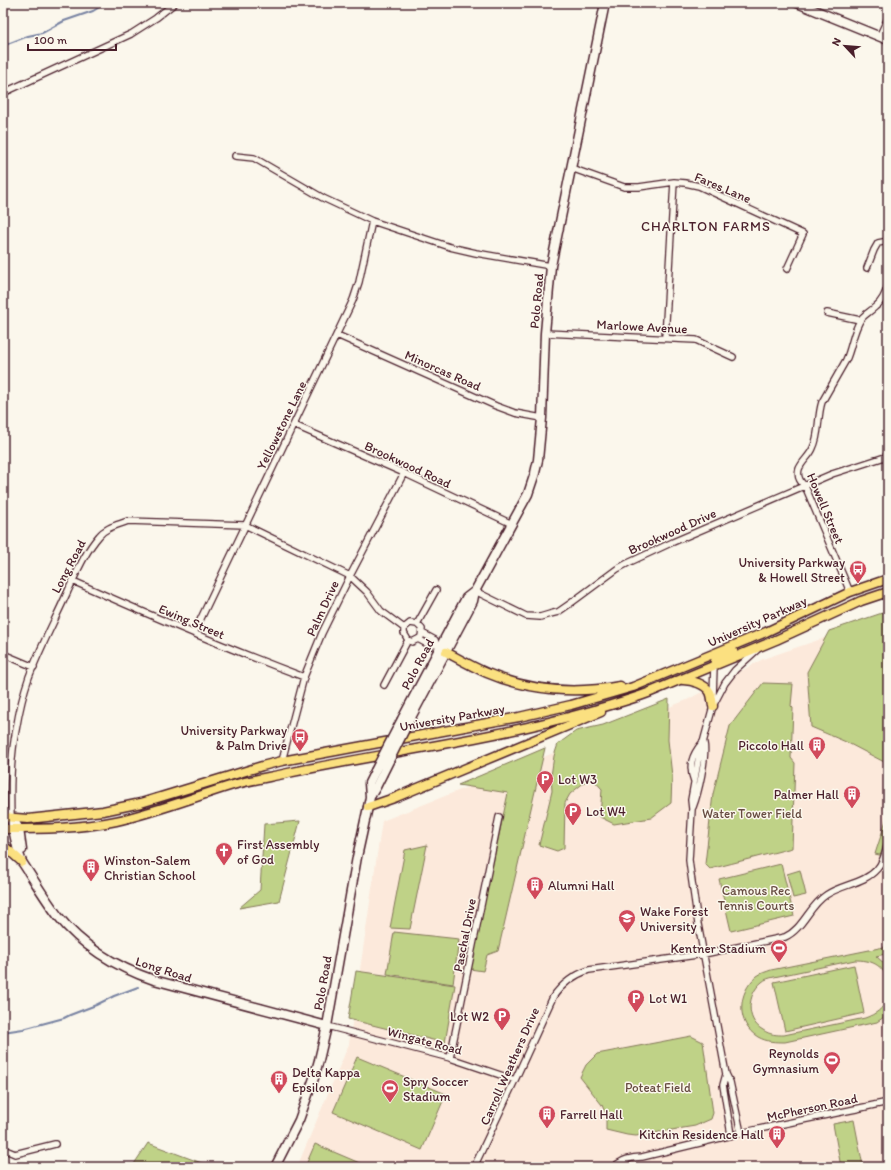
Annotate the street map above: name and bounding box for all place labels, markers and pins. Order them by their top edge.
place label: University Parkway & Howell Street [738,555,845,585]
bus stop icon: University Parkway & Howell Street [848,559,868,584]
place label: University Parkway & Palm Drive [180,723,287,753]
bus stop icon: University Parkway & Palm Drive [290,727,310,752]
building icon: Piccolo Hall [807,735,827,760]
place label: Piccolo Hall [738,738,804,753]
parking icon: Lot W3 [535,769,555,794]
place label: Lot W3 [558,772,597,787]
building icon: Palmer Hall [842,784,862,809]
place label: Palmer Hall [774,787,839,802]
parking icon: Lot W4 [563,801,583,826]
place label: Lot W4 [586,804,626,819]
place label: First Assembly of God [237,837,319,867]
church icon: First Assembly of God [214,841,234,866]
place label: Winston-Salem Christian School [104,853,196,883]
building icon: Winston-Salem Christian School [81,857,101,882]
building icon: Alumni Hall [525,875,545,900]
place label: Alumni Hall [548,878,615,893]
place label: Wake Forest University [640,904,709,934]
school or university icon: Wake Forest University [617,908,637,933]
sports icon: Kentner Stadium [769,938,789,963]
place label: Kentner Stadium [670,941,766,956]
parking icon: Lot W1 [626,988,646,1013]
place label: Lot W1 [649,991,687,1006]
parking icon: Lot W2 [492,1006,512,1031]
place label: Lot W2 [450,1009,489,1024]
place label: Reynolds Gymnasium [753,1046,820,1076]
sports icon: Reynolds Gymnasium [822,1050,842,1075]
place label: Delta Kappa Epsilon [292,1065,360,1095]
building icon: Delta Kappa Epsilon [269,1069,289,1094]
place label: Spry Soccer Stadium [403,1074,469,1104]
sports icon: Spry Soccer Stadium [380,1078,400,1103]
building icon: Farrell Hall [537,1104,557,1129]
place label: Farrell Hall [560,1107,623,1122]
building icon: Kitchin Residence Hall [767,1124,787,1149]
place label: Kitchin Residence Hall [639,1127,764,1142]

